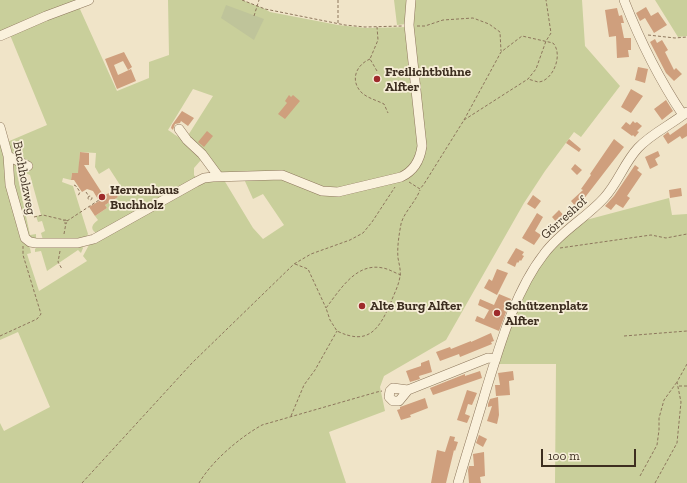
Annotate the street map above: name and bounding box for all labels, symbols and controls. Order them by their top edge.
place label: Freilichtbühne Alfter [385,64,471,95]
marker: Freilichtbühne Alfter [372,74,382,84]
street label: Buchholzweg [9,140,39,216]
place label: Herrenhaus Buchholz [110,182,179,213]
marker: Herrenhaus Buchholz [97,192,107,202]
street label: Görreshof [538,193,590,243]
place label: Alte Burg Alfter [370,298,462,314]
place label: Schützenplatz Alfter [505,298,588,329]
marker: Alte Burg Alfter [357,301,367,311]
marker: Schützenplatz Alfter [492,308,502,318]
scale bar [543,441,638,467]
text: 100 m [548,449,580,463]

